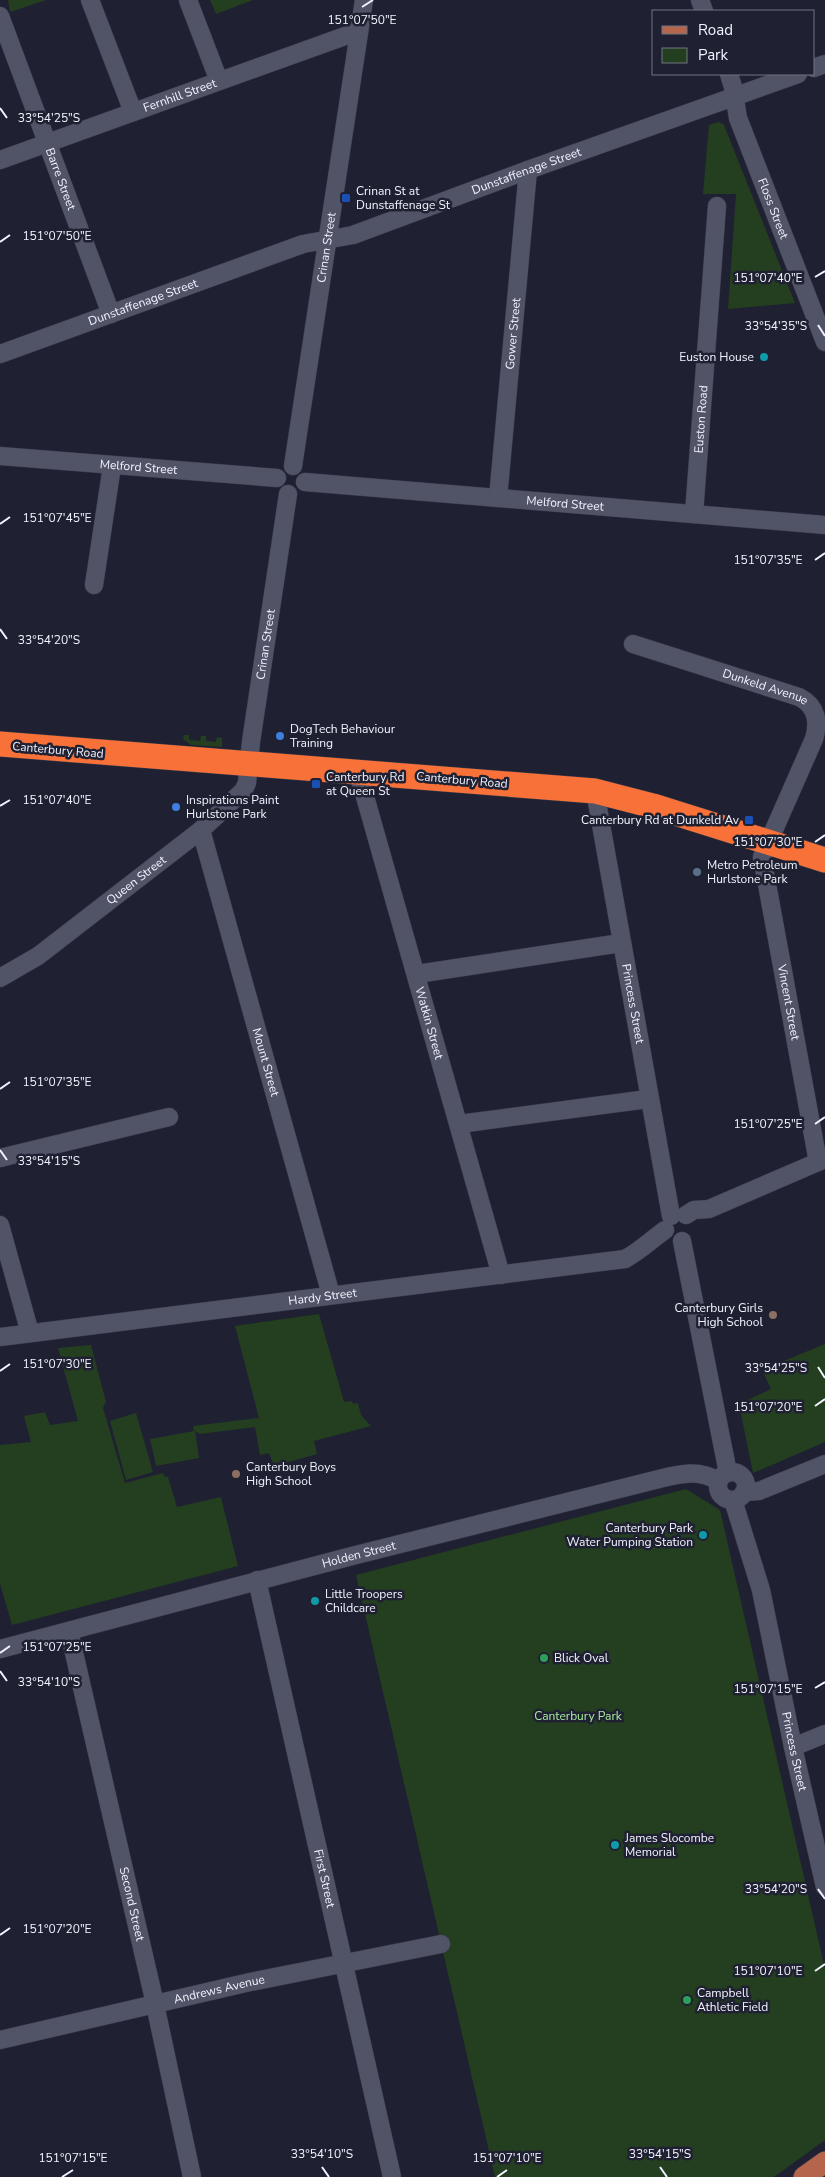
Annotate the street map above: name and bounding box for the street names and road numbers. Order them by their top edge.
street label: Fernhill Street [141,75,219,116]
street label: Dunstaffenage Street [469,143,584,198]
street label: Barre Street [42,146,80,213]
street label: Floss Street [754,176,792,242]
street label: Crinan Street [313,210,340,284]
street label: Dunstaffenage Street [86,275,201,329]
street label: Gower Street [502,296,524,370]
street label: Euston Road [691,385,712,454]
street label: Melford Street [99,456,179,478]
street label: Melford Street [526,492,605,515]
street label: Crinan Street [252,607,279,681]
street label: Dunkeld Avenue [721,665,812,709]
street label: Canterbury Road [12,738,104,762]
street label: Canterbury Road [416,768,508,792]
street label: Queen Street [103,851,170,908]
street label: Vincent Street [774,962,804,1042]
street label: Princess Street [618,963,648,1046]
street label: Watkin Street [411,985,447,1062]
street label: Mount Street [249,1026,283,1099]
street label: Hardy Street [287,1284,358,1309]
street label: Holden Street [320,1537,398,1572]
street label: Princess Street [778,1710,811,1793]
street label: First Street [310,1848,339,1910]
street label: Second Street [116,1865,148,1943]
street label: Andrews Avenue [172,1971,266,2007]

